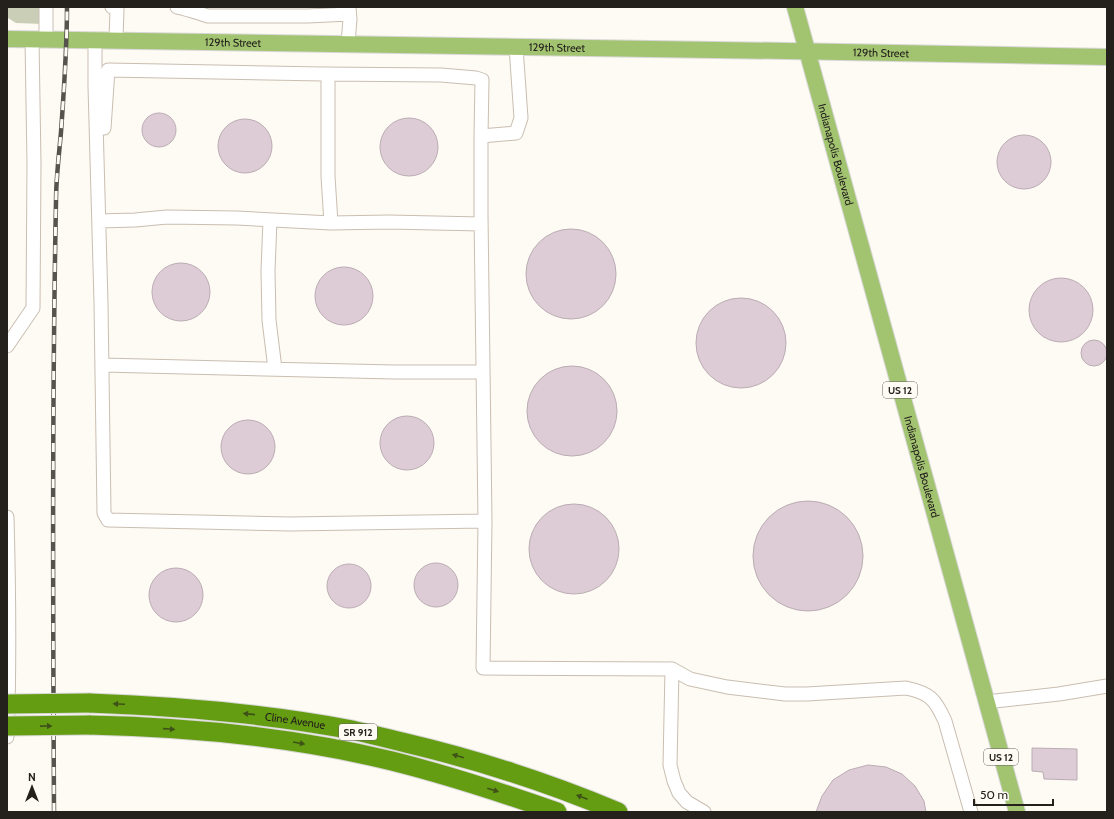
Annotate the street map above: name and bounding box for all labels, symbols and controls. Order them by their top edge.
street label: 129th Street [205,35,261,50]
street label: 129th Street [529,40,585,55]
street label: 129th Street [853,45,909,60]
street label: Indianapolis Boulevard [815,102,856,207]
road number: US 12 [883,382,917,398]
street label: Indianapolis Boulevard [901,414,943,519]
one-way arrow [112,701,125,707]
street label: Cline Avenue [264,709,327,732]
one-way arrow [243,711,255,717]
one-way arrow [40,723,53,729]
road number: SR 912 [339,724,377,740]
one-way arrow [163,725,175,732]
one-way arrow [292,741,305,747]
road number: US 12 [984,749,1018,765]
one-way arrow [452,753,464,759]
north arrow [12,767,52,807]
text: N [28,770,36,784]
scale bar [974,781,1053,807]
text: 50 m [980,787,1008,802]
one-way arrow [487,788,499,794]
one-way arrow [575,794,587,800]

